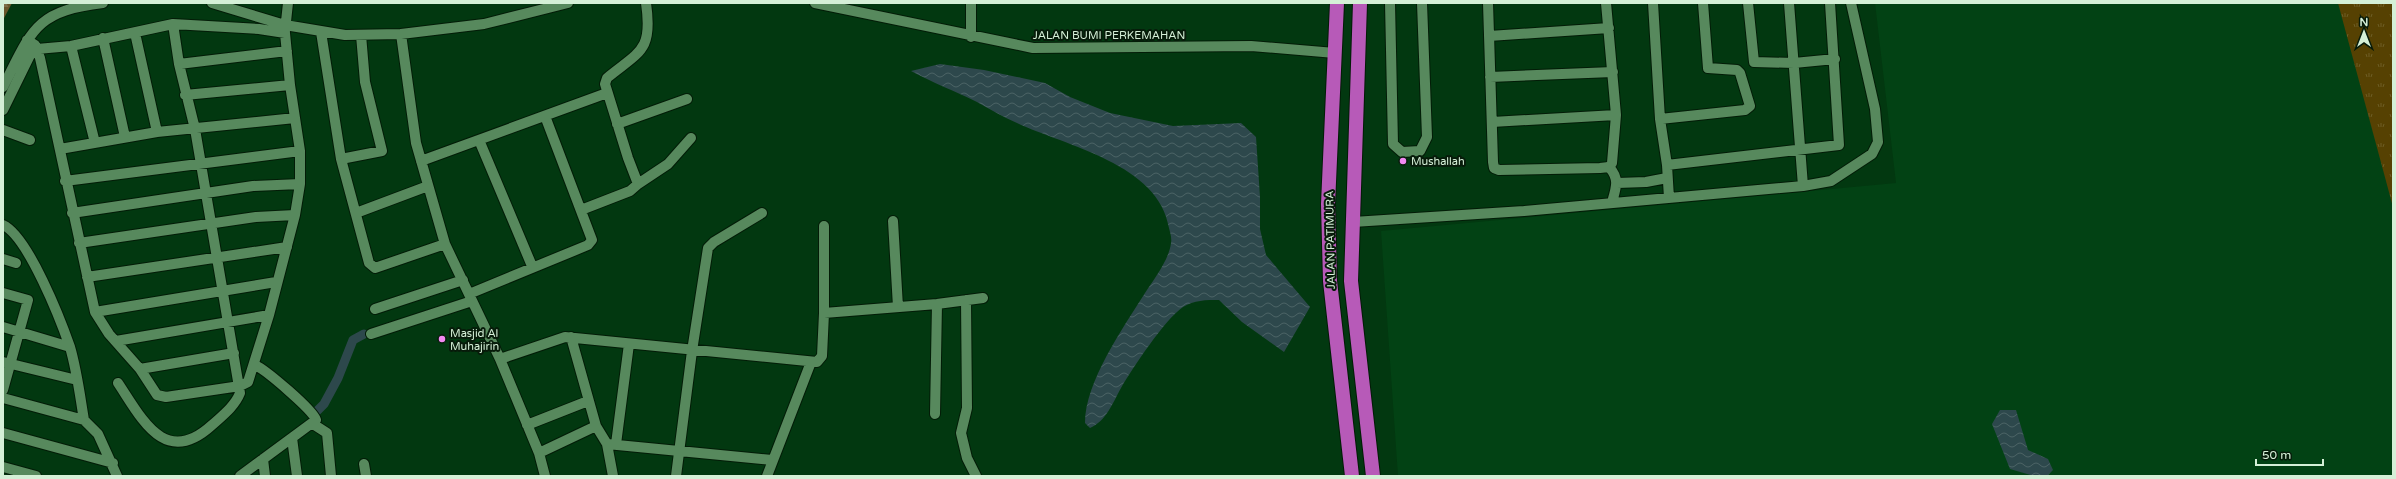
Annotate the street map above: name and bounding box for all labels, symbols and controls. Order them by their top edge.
north arrow [2344,12,2384,52]
text: N [2360,16,2368,29]
street label: JALAN BUMI PERKEMAHAN [1033,29,1185,42]
place label: Mushallah [1411,155,1465,168]
marker: Mushallah [1398,156,1408,166]
street label: JALAN PATIMURA [1323,191,1338,289]
place label: Masjid Al Muhajirin [450,327,499,353]
marker: Masjid Al Muhajirin [437,334,447,344]
scale bar [2256,441,2323,467]
text: 50 m [2262,448,2291,462]

